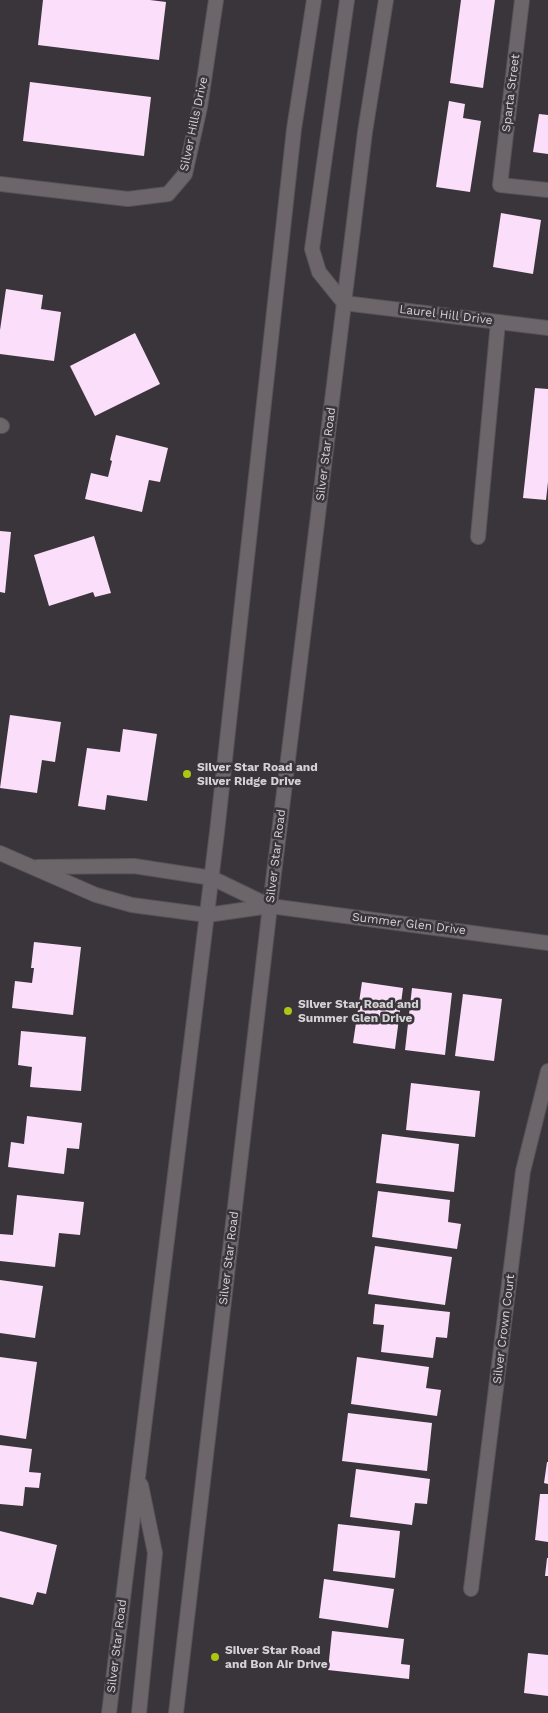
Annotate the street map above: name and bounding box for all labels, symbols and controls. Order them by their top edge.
street label: Sparta Street [499,53,523,133]
street label: Silver Hills Drive [177,76,211,172]
street label: Laurel Hill Drive [398,302,494,328]
street label: Silver Star Road [313,406,339,502]
place label: Silver Star Road and Silver Ridge Drive [197,760,318,788]
marker: Silver Star Road and Silver Ridge Drive [181,768,193,780]
street label: Silver Star Road [263,808,289,904]
street label: Summer Glen Drive [351,910,467,938]
place label: Silver Star Road and Summer Glen Drive [298,997,419,1025]
marker: Silver Star Road and Summer Glen Drive [282,1005,294,1017]
street label: Silver Star Road [216,1210,242,1306]
street label: Silver Crown Court [490,1273,518,1385]
street label: Silver Star Road [104,1598,130,1694]
place label: Silver Star Road and Bon Air Drive [225,1643,328,1671]
marker: Silver Star Road and Bon Air Drive [209,1651,221,1663]

